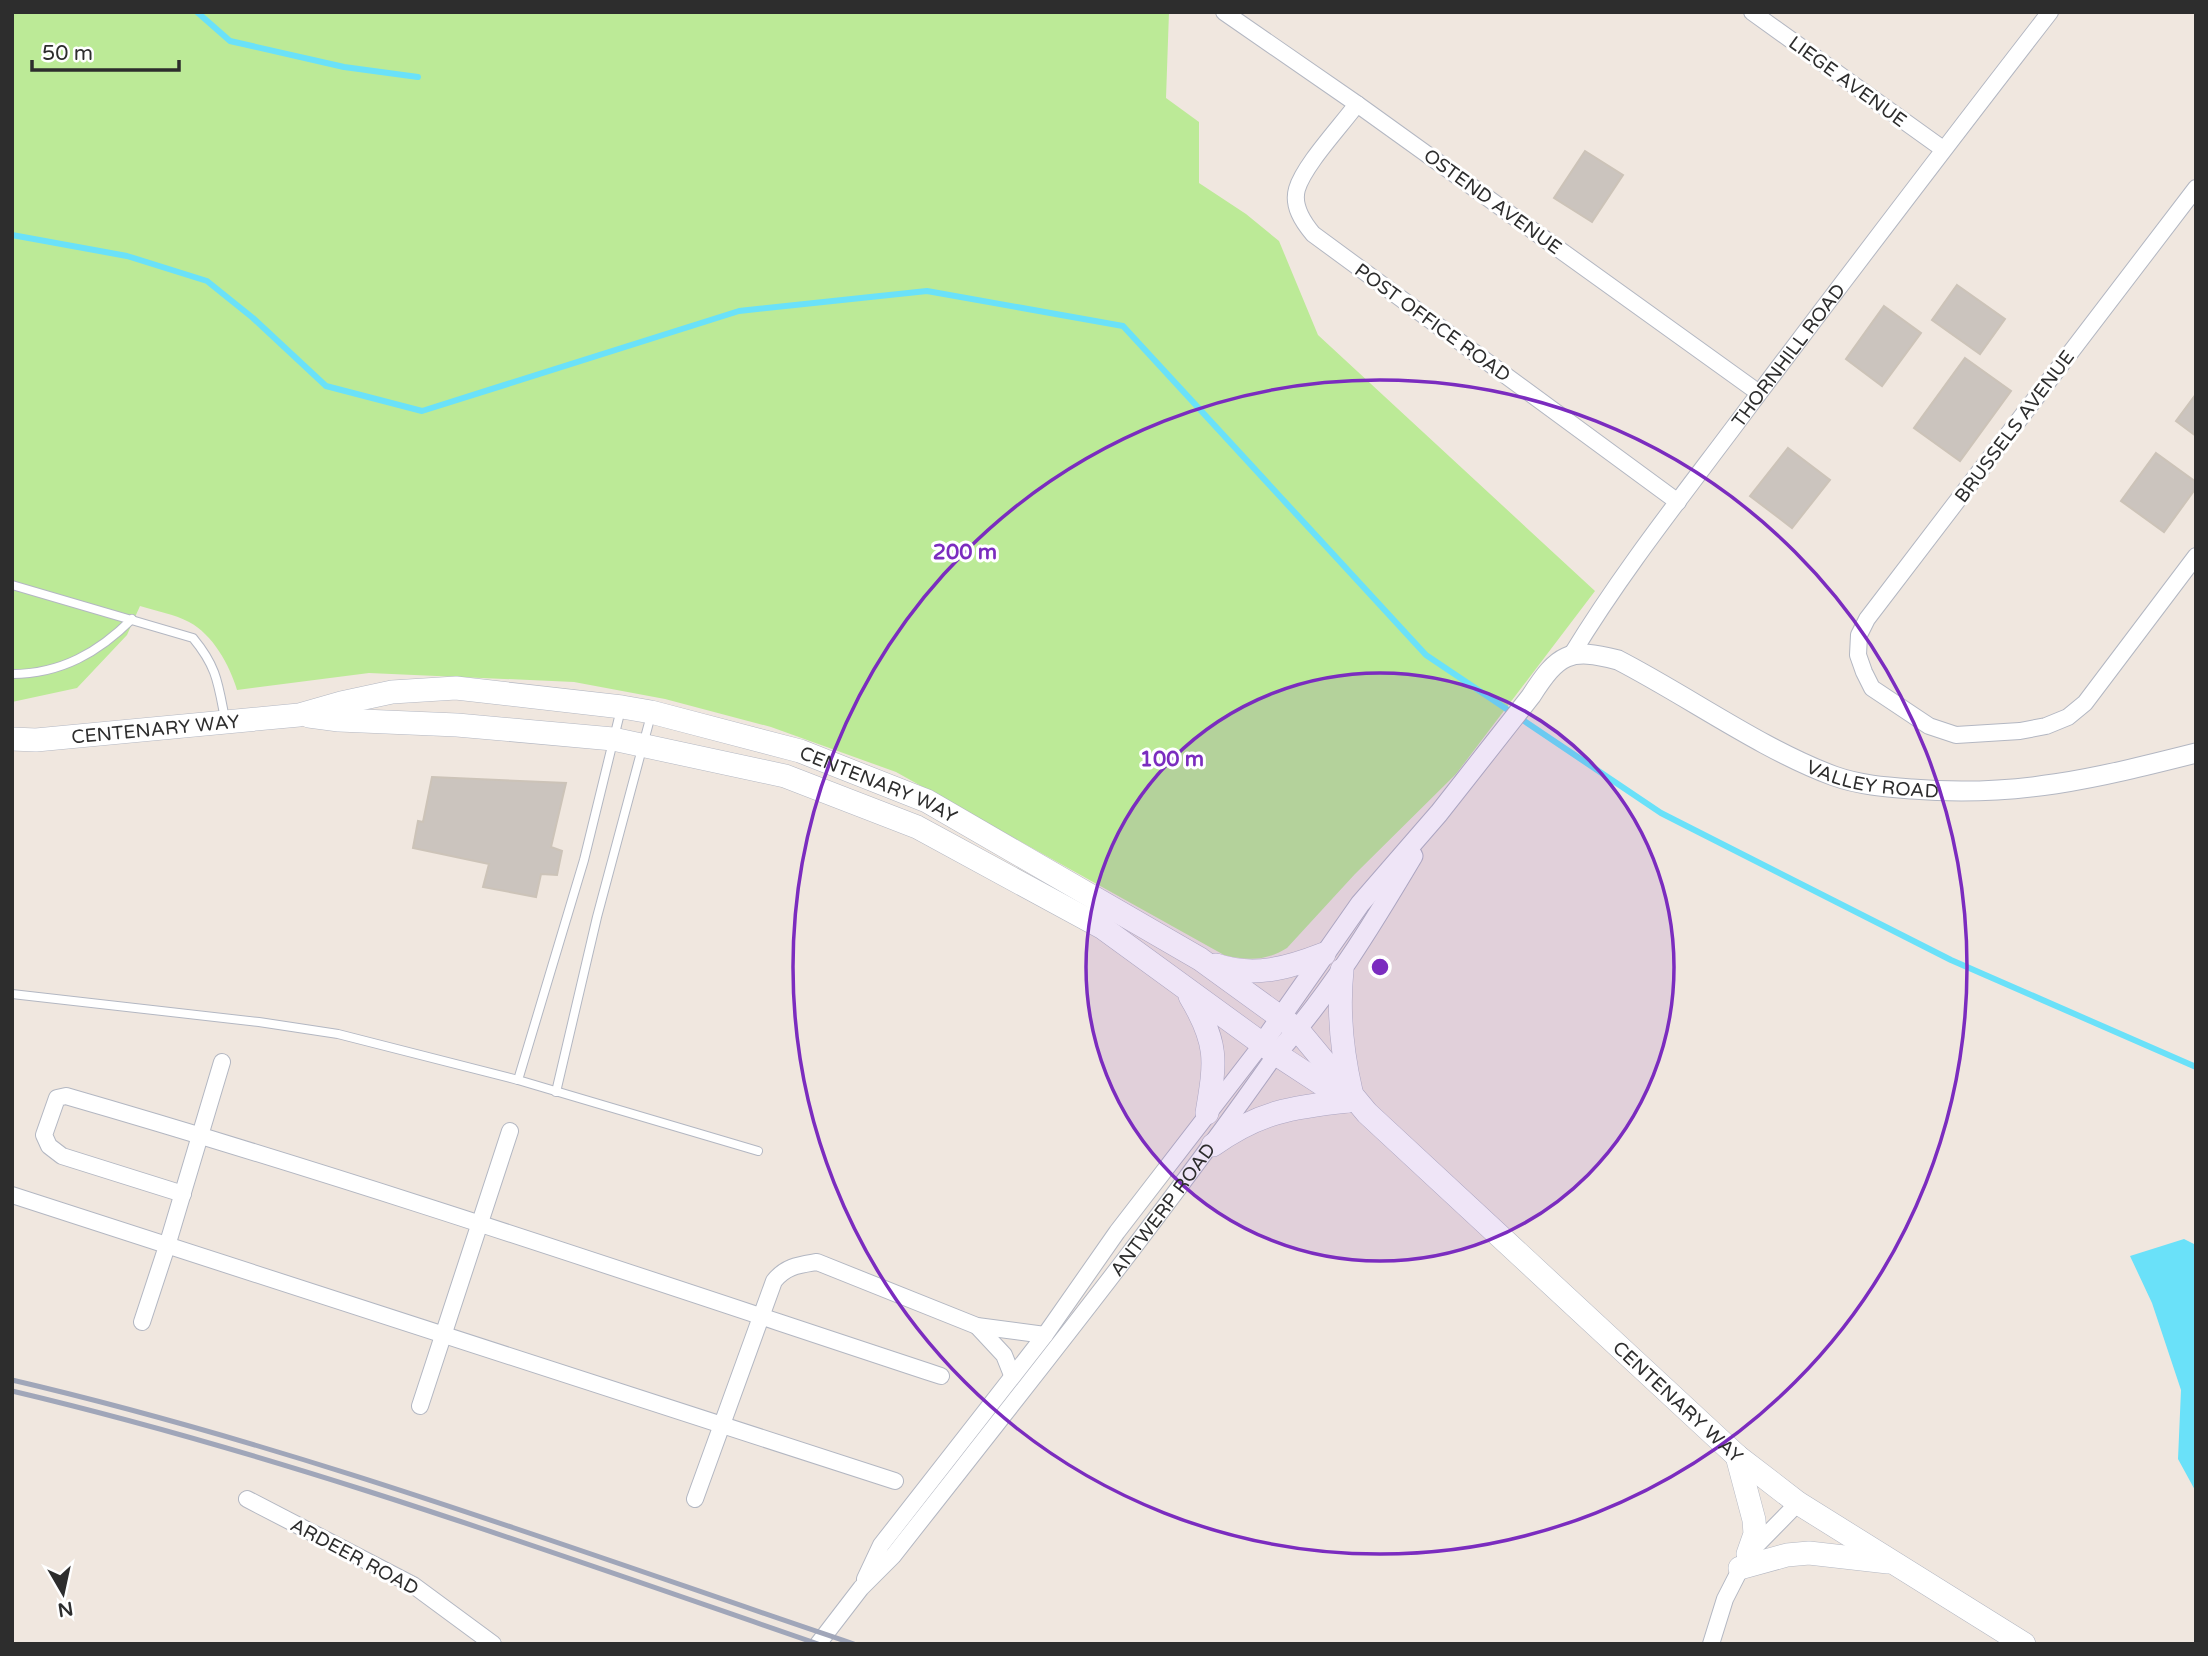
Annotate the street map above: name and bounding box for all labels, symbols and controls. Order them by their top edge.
scale bar [32,28,178,72]
street label: LIEGE AVENUE [1784,32,1911,132]
text: 50 m [42,41,93,66]
street label: OSTEND AVENUE [1419,144,1566,259]
street label: POST OFFICE ROAD [1350,259,1515,387]
street label: THORNHILL ROAD [1728,280,1850,432]
street label: BRUSSELS AVENUE [1950,346,2079,507]
text: 200 m [933,540,997,565]
street label: CENTENARY WAY [70,711,241,749]
street label: CENTENARY WAY [796,742,961,828]
text: 100 m [1140,747,1204,772]
street label: VALLEY ROAD [1803,756,1939,803]
centre of rings [1368,955,1392,979]
street label: ANTWERP ROAD [1106,1139,1220,1281]
street label: CENTENARY WAY [1608,1337,1747,1468]
street label: ARDEER ROAD [287,1514,422,1600]
north arrow [28,1558,98,1628]
text: N [56,1597,75,1621]

